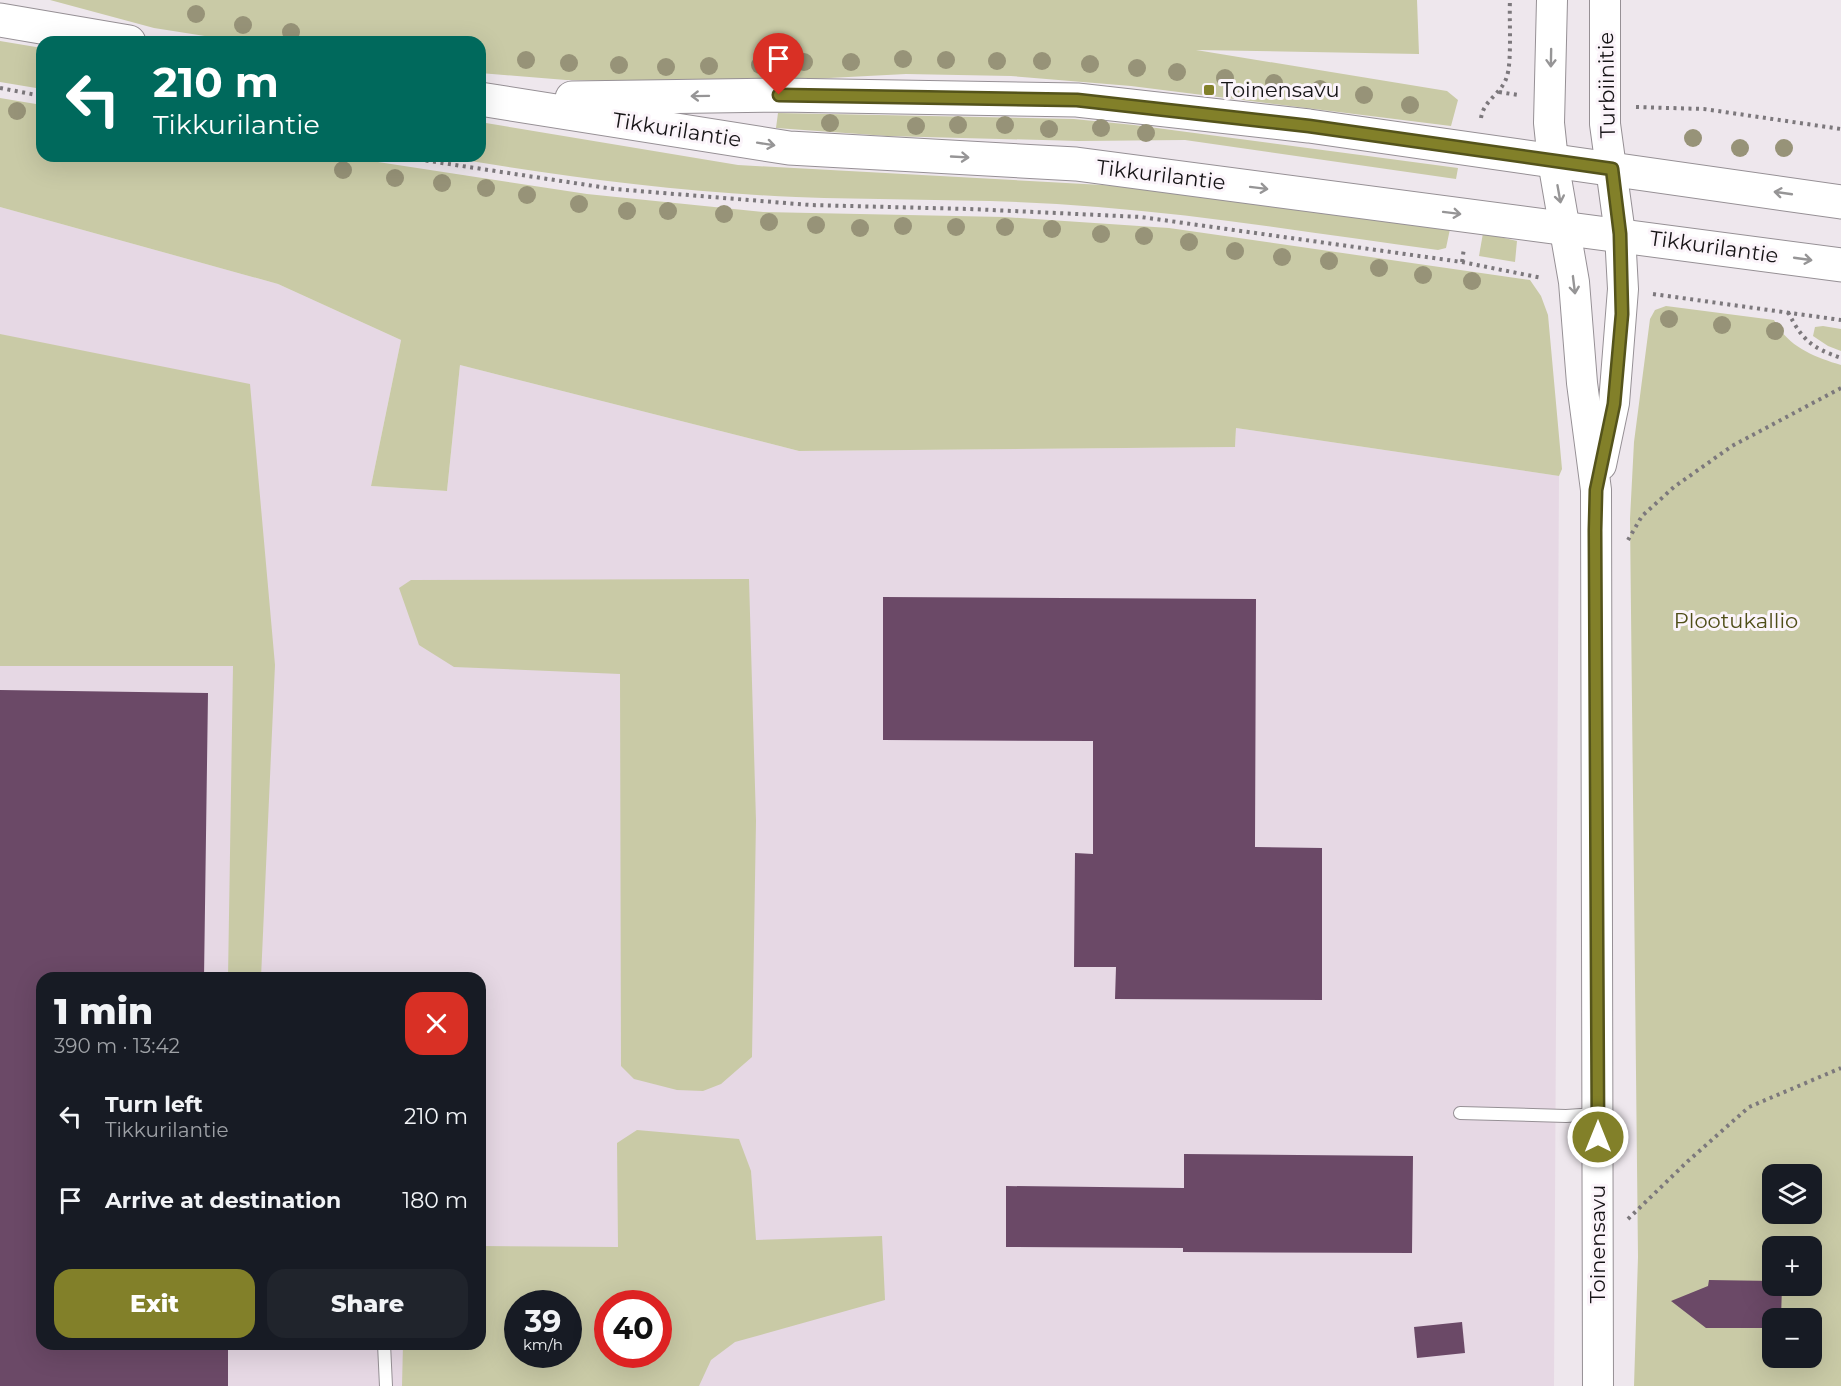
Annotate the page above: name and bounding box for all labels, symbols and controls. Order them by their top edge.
street label: Turbiinitie [1593,32,1620,138]
pin [753,33,804,95]
icon: arrive [762,42,795,75]
one-way arrow [1545,48,1556,68]
text: 210 m [153,56,279,108]
icon: left [54,60,132,138]
place label: Toinensavu [1221,77,1340,102]
marker: Toinensavu [1202,83,1216,97]
one-way arrow [690,90,710,102]
street label: Tikkurilantie [611,107,743,152]
text: Tikkurilantie [153,108,320,141]
one-way arrow [755,139,775,150]
one-way arrow [950,152,970,163]
street label: Tikkurilantie [1095,154,1227,195]
one-way arrow [1248,183,1268,194]
one-way arrow [1554,184,1565,203]
one-way arrow [1774,188,1793,199]
one-way arrow [1442,208,1462,219]
street label: Tikkurilantie [1648,225,1780,268]
one-way arrow [1793,254,1812,265]
one-way arrow [1569,274,1580,294]
park label: Plootukallio [1674,608,1798,633]
text: 1 min [54,989,153,1033]
button: close [405,992,468,1055]
text: 390 m · 13:42 [54,1034,180,1058]
text: Turn left [105,1091,203,1118]
icon: left [54,1100,87,1133]
text: 210 m [404,1103,468,1130]
position arrow [1566,1105,1630,1169]
text: Tikkurilantie [105,1118,229,1142]
map controls [1762,1164,1822,1368]
button: layers [1762,1164,1822,1224]
icon: arrive [54,1184,87,1217]
street label: Toinensavu [1585,1185,1610,1303]
text: Arrive at destination [105,1187,341,1214]
text: 180 m [402,1187,468,1214]
button: + [1762,1236,1822,1296]
button: Exit [54,1269,255,1338]
button: Share [267,1269,468,1338]
speed limit sign: 40 [594,1290,672,1368]
text: 39 [525,1303,561,1340]
button: − [1762,1308,1822,1368]
text: km/h [523,1335,563,1354]

